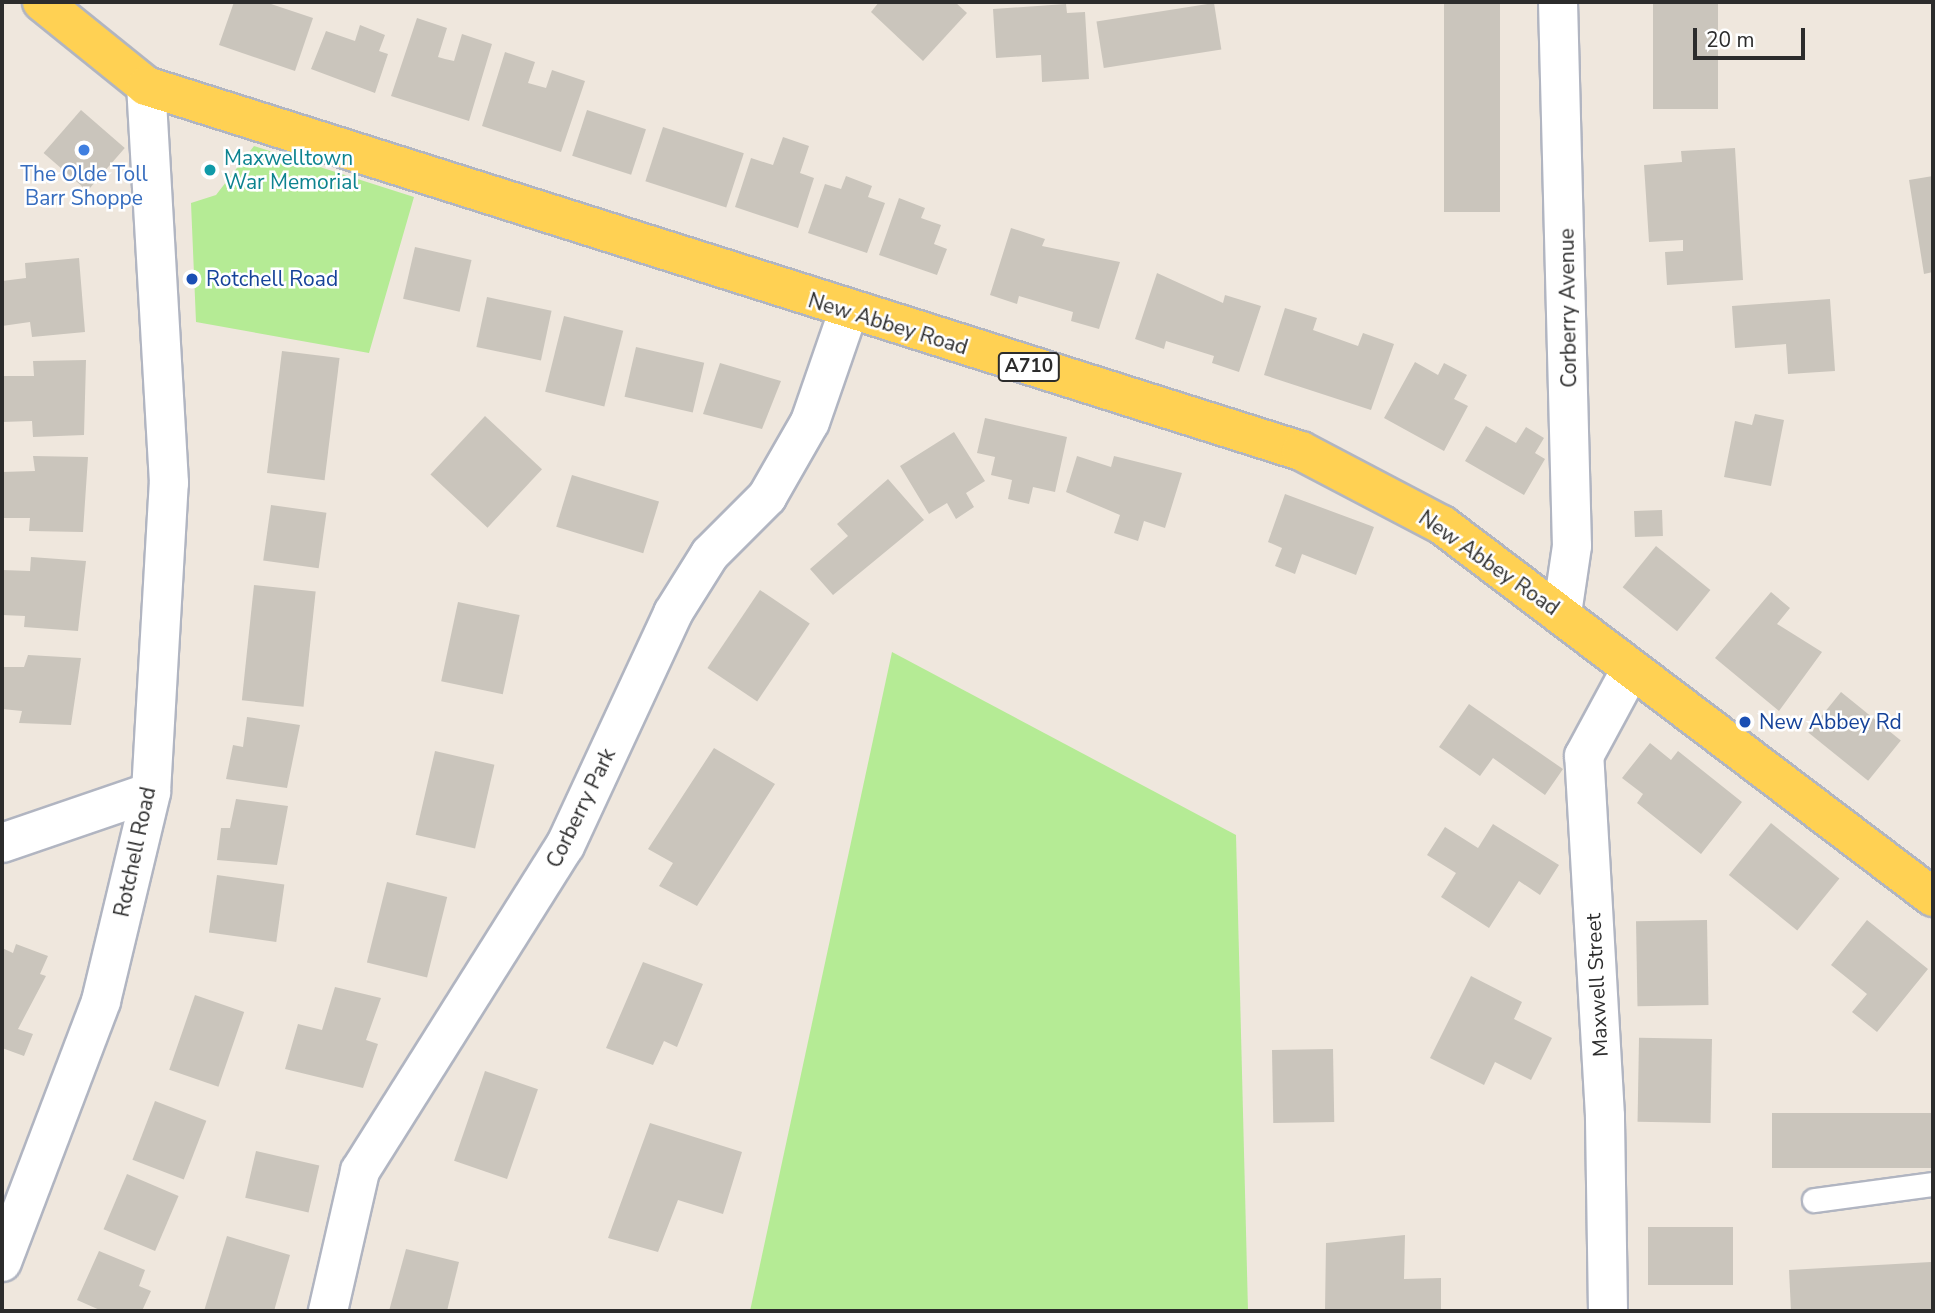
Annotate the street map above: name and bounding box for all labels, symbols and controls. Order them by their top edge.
scale bar [1697,14,1809,58]
text: 20 m [1706,26,1755,54]
marker: The Olde Toll Barr Shoppe [76,142,92,158]
place label: Maxwelltown War Memorial [224,145,358,195]
place label: The Olde Toll Barr Shoppe [20,161,148,211]
marker: Maxwelltown War Memorial [202,162,218,178]
street label: Corberry Avenue [1554,228,1582,388]
place label: Rotchell Road [206,266,338,292]
marker: Rotchell Road [184,271,200,287]
street label: New Abbey Road [805,288,971,360]
road number: A710 [998,352,1060,382]
street label: New Abbey Road [1414,505,1564,621]
place label: New Abbey Rd [1759,709,1902,735]
marker: New Abbey Rd [1737,714,1753,730]
street label: Corberry Park [541,744,621,872]
street label: Rotchell Road [109,785,161,919]
street label: Maxwell Street [1581,913,1613,1057]

